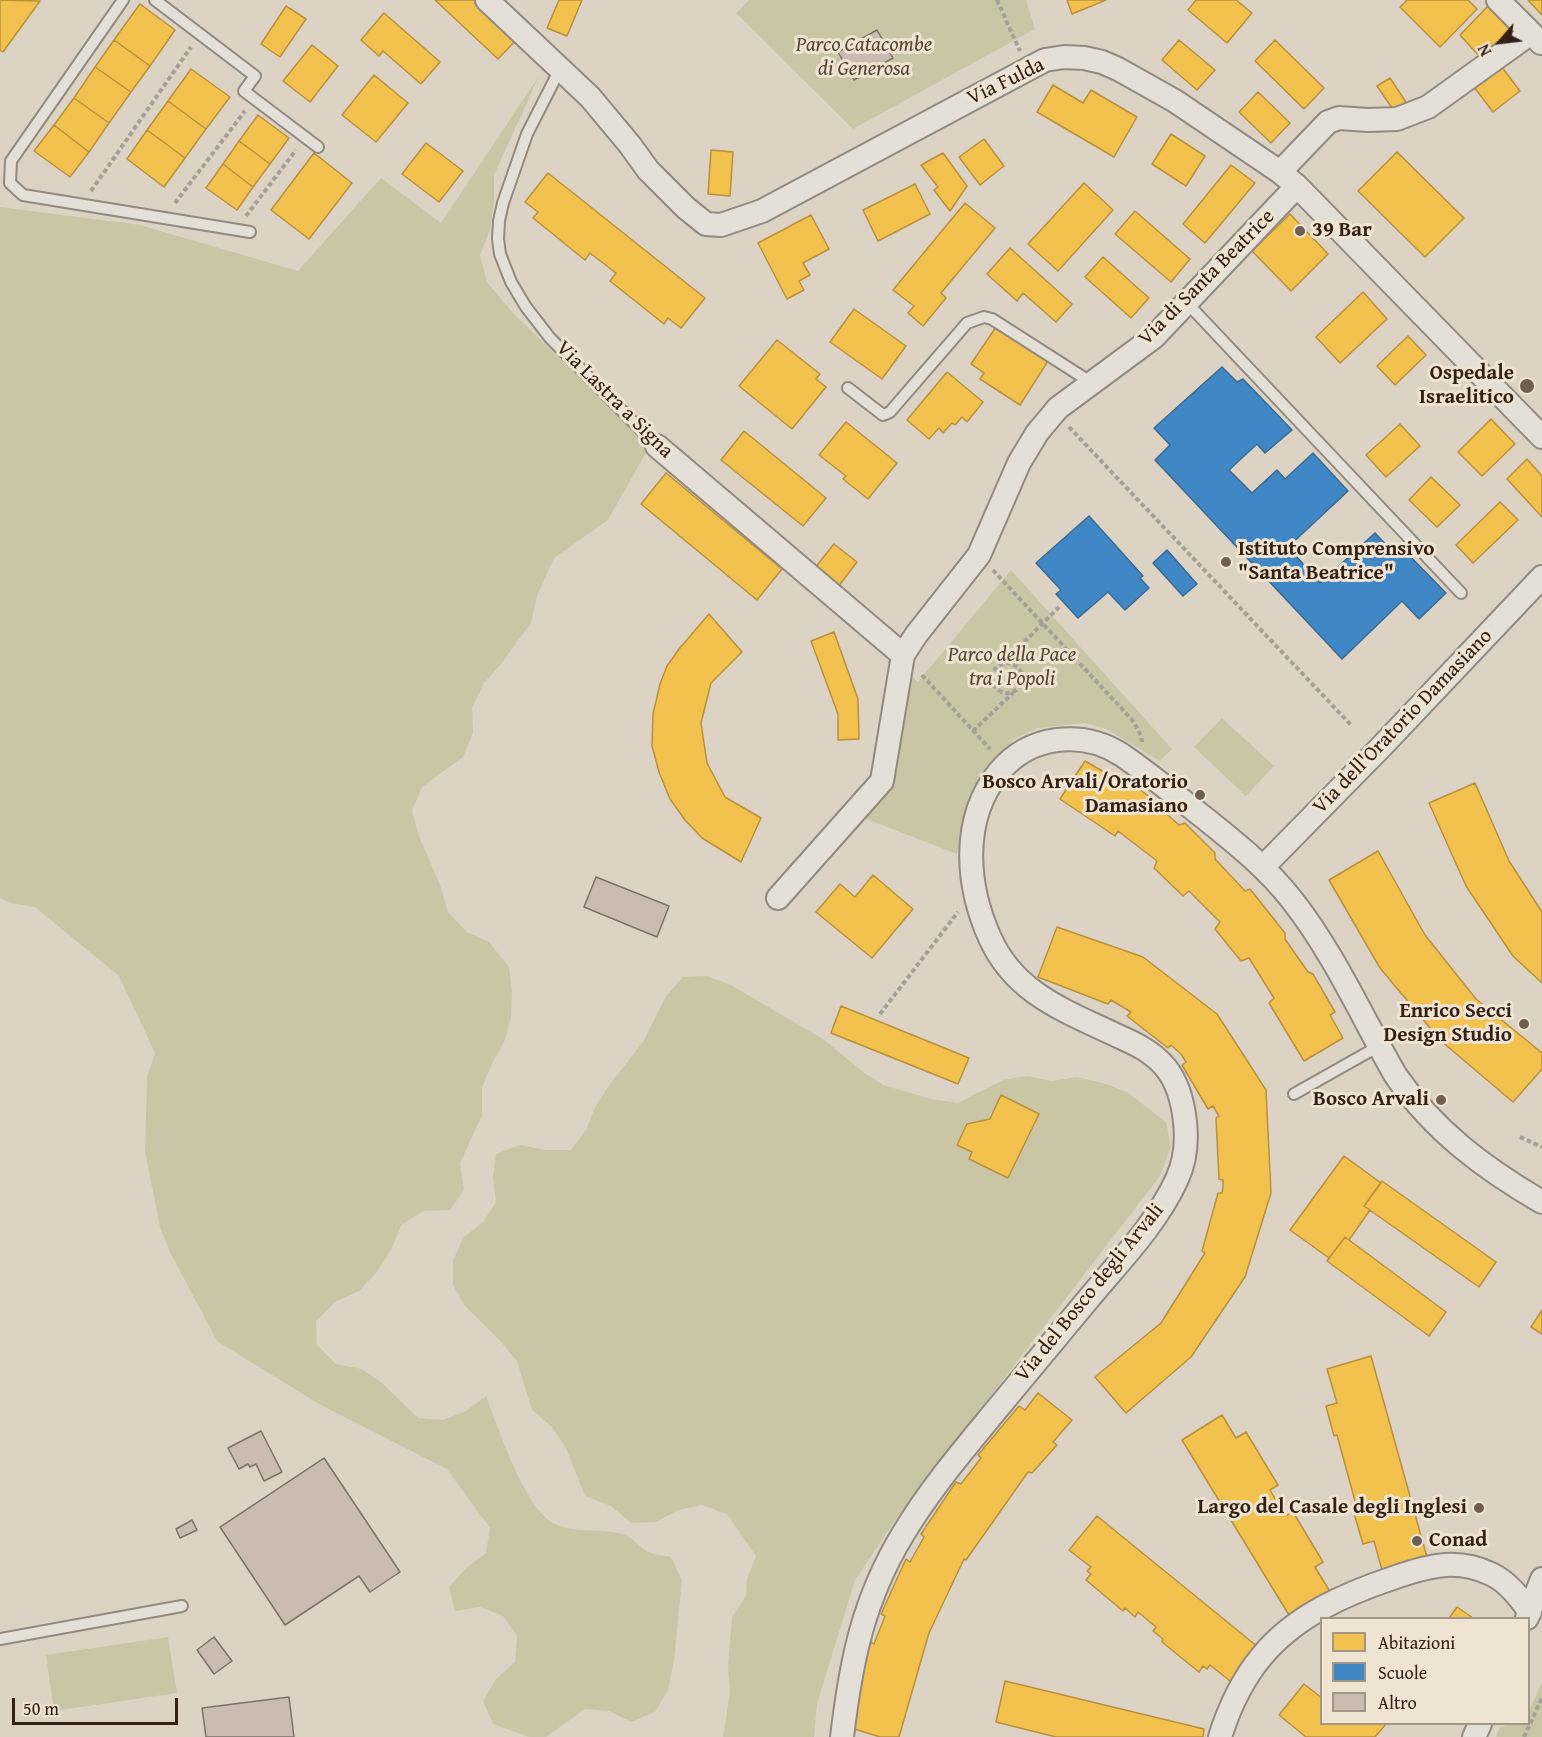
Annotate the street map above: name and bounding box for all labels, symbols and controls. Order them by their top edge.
north arrow [1470,12,1530,72]
park label: Parco Catacombe di Generosa [796,33,932,83]
text: N [1471,40,1497,61]
street label: Via Fulda [963,53,1049,111]
street label: Via di Santa Beatrice [1134,205,1280,351]
place label: 39 Bar [1312,218,1372,244]
marker: 39 Bar [1293,224,1307,238]
street label: Via Lastra a Signa [550,336,678,464]
place label: Ospedale Israelitico [1419,361,1514,411]
marker: Ospedale Israelitico [1518,377,1536,395]
place label: Istituto Comprensivo "Santa Beatrice" [1238,537,1434,587]
marker: Istituto Comprensivo "Santa Beatrice" [1219,555,1233,569]
street label: Via dell'Oratorio Damasiano [1308,624,1498,820]
park label: Parco della Pace tra i Popoli [948,643,1076,693]
place label: Bosco Arvali/Oratorio Damasiano [982,770,1188,820]
marker: Bosco Arvali/Oratorio Damasiano [1193,788,1207,802]
place label: Enrico Secci Design Studio [1384,999,1512,1049]
marker: Enrico Secci Design Studio [1517,1017,1531,1031]
place label: Bosco Arvali [1313,1087,1429,1113]
marker: Bosco Arvali [1434,1093,1448,1107]
street label: Via del Bosco degli Arvali [1010,1199,1170,1387]
place label: Largo del Casale degli Inglesi [1197,1495,1467,1521]
marker: Largo del Casale degli Inglesi [1472,1501,1486,1515]
place label: Conad [1429,1528,1487,1554]
marker: Conad [1410,1534,1424,1548]
legend [1320,1617,1530,1725]
text: Abitazioni [1378,1629,1455,1656]
text: Scuole [1378,1659,1427,1686]
scale bar [15,1686,182,1724]
text: Altro [1378,1689,1417,1716]
text: 50 m [23,1695,59,1722]

